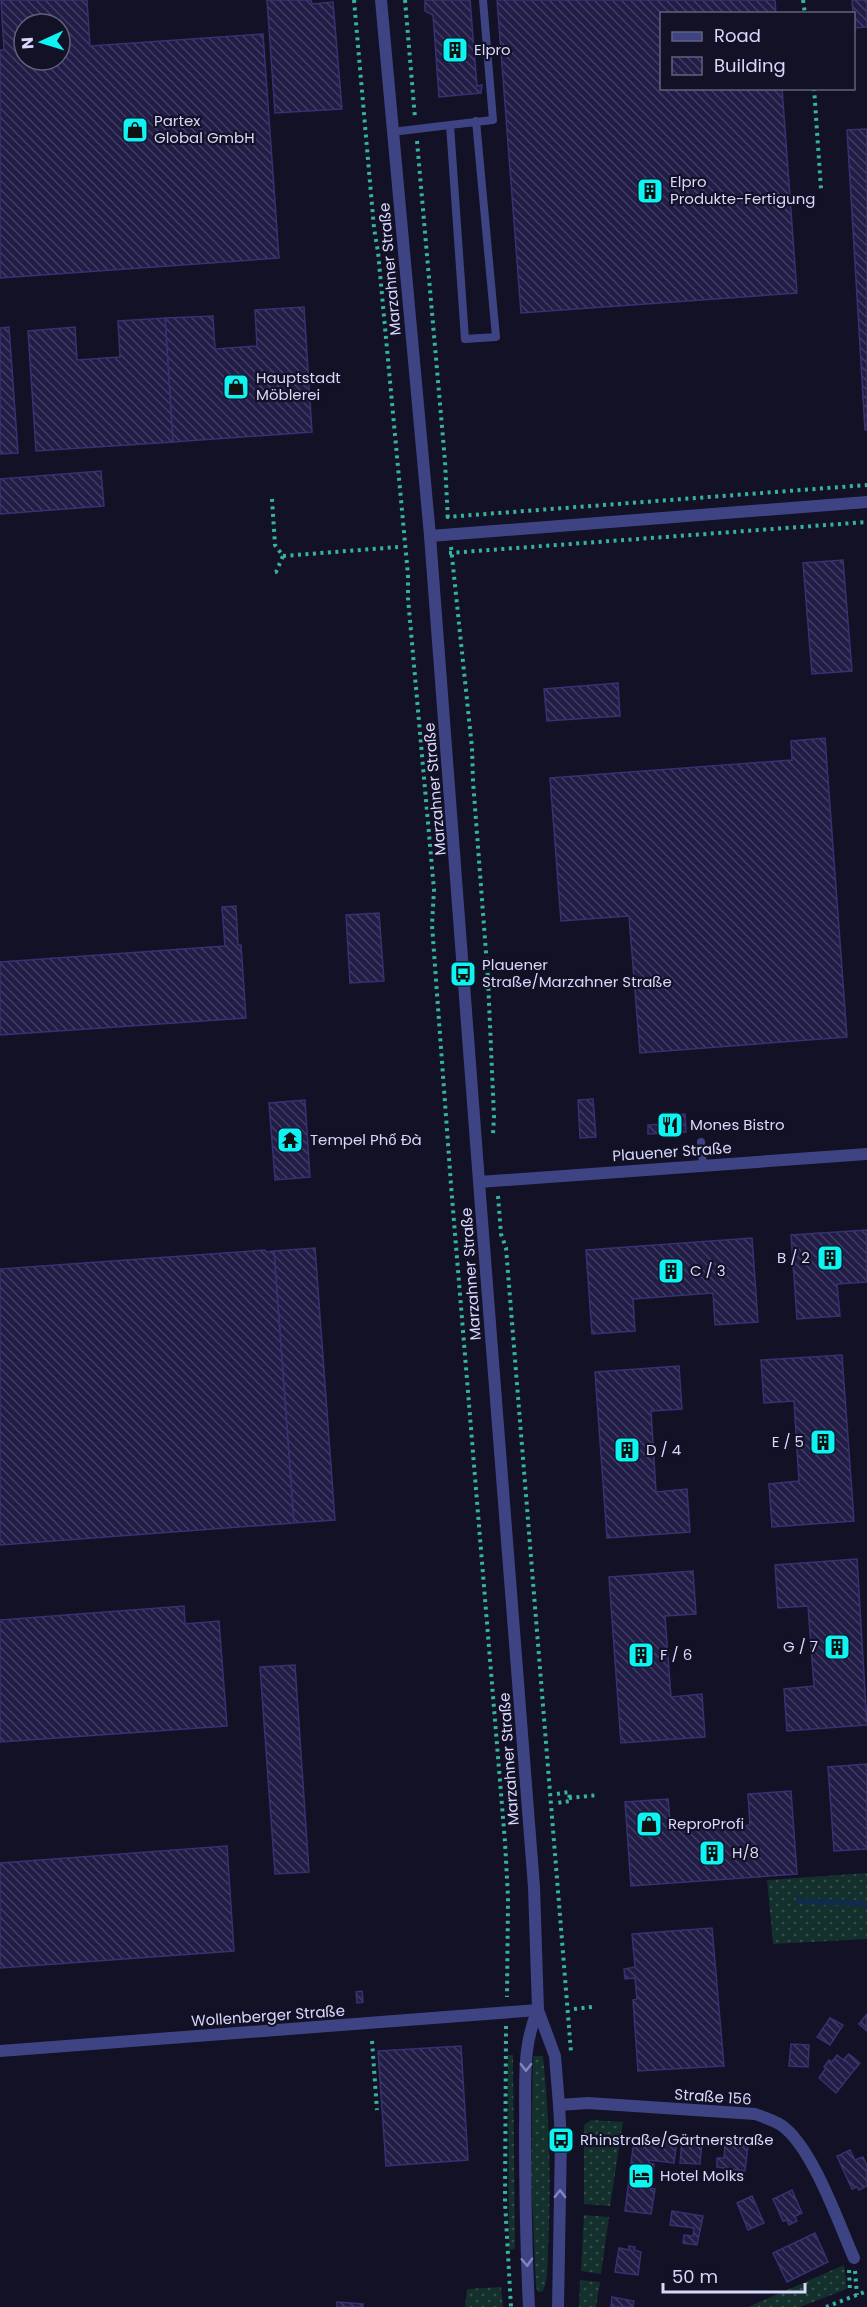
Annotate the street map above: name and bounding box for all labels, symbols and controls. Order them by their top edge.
north arrow [12,12,72,72]
legend [660,12,855,90]
text: Road [714,23,761,48]
building icon: Elpro [440,35,470,65]
text: N [16,36,39,50]
place label: Elpro [474,39,511,60]
text: Building [714,53,786,78]
place label: Partex Global GmbH [154,110,255,148]
shop icon: Partex Global GmbH [120,115,150,145]
place label: Elpro Produkte-Fertigung [670,171,815,209]
building icon: Elpro Produkte-Fertigung [635,176,665,206]
street label: Marzahner Straße [373,202,406,336]
place label: Hauptstadt Möblerei [256,367,341,405]
shop icon: Hauptstadt Möblerei [221,372,251,402]
street label: Marzahner Straße [418,722,451,856]
place label: Plauener Straße/Marzahner Straße [482,954,672,992]
bus stop icon: Plauener Straße/Marzahner Straße [448,959,478,989]
restaurant icon: Mones Bistro [655,1110,685,1140]
place label: Mones Bistro [690,1114,785,1135]
temple icon: Tempel Phổ Đà [275,1125,305,1155]
place label: Tempel Phổ Đà [310,1129,422,1150]
street label: Plauener Straße [612,1137,732,1166]
street label: Marzahner Straße [455,1207,486,1341]
building icon: B / 2 [815,1243,845,1273]
place label: B / 2 [777,1247,810,1268]
building icon: C / 3 [656,1256,686,1286]
place label: C / 3 [690,1260,726,1281]
building icon: E / 5 [808,1427,838,1457]
place label: E / 5 [772,1431,804,1452]
building icon: D / 4 [612,1435,642,1465]
place label: D / 4 [646,1439,681,1460]
building icon: G / 7 [822,1632,852,1662]
place label: G / 7 [783,1636,818,1657]
building icon: F / 6 [626,1640,656,1670]
place label: F / 6 [660,1644,692,1665]
street label: Marzahner Straße [493,1692,524,1826]
shop icon: ReproProfi [634,1809,664,1839]
place label: ReproProfi [668,1813,744,1834]
building icon: H/8 [697,1838,727,1868]
place label: H/8 [732,1842,759,1863]
street label: Wollenberger Straße [190,2000,346,2031]
one-way arrow [520,2062,532,2071]
street label: Straße 156 [674,2083,752,2110]
bus stop icon: Rhinstraße/Gärtnerstraße [546,2125,576,2155]
place label: Rhinstraße/Gärtnerstraße [580,2129,774,2150]
hotel icon: Hotel Molks [626,2161,656,2191]
place label: Hotel Molks [660,2165,744,2186]
one-way arrow [553,2190,566,2199]
scale bar [663,2256,806,2294]
one-way arrow [520,2257,533,2266]
text: 50 m [672,2264,718,2289]

